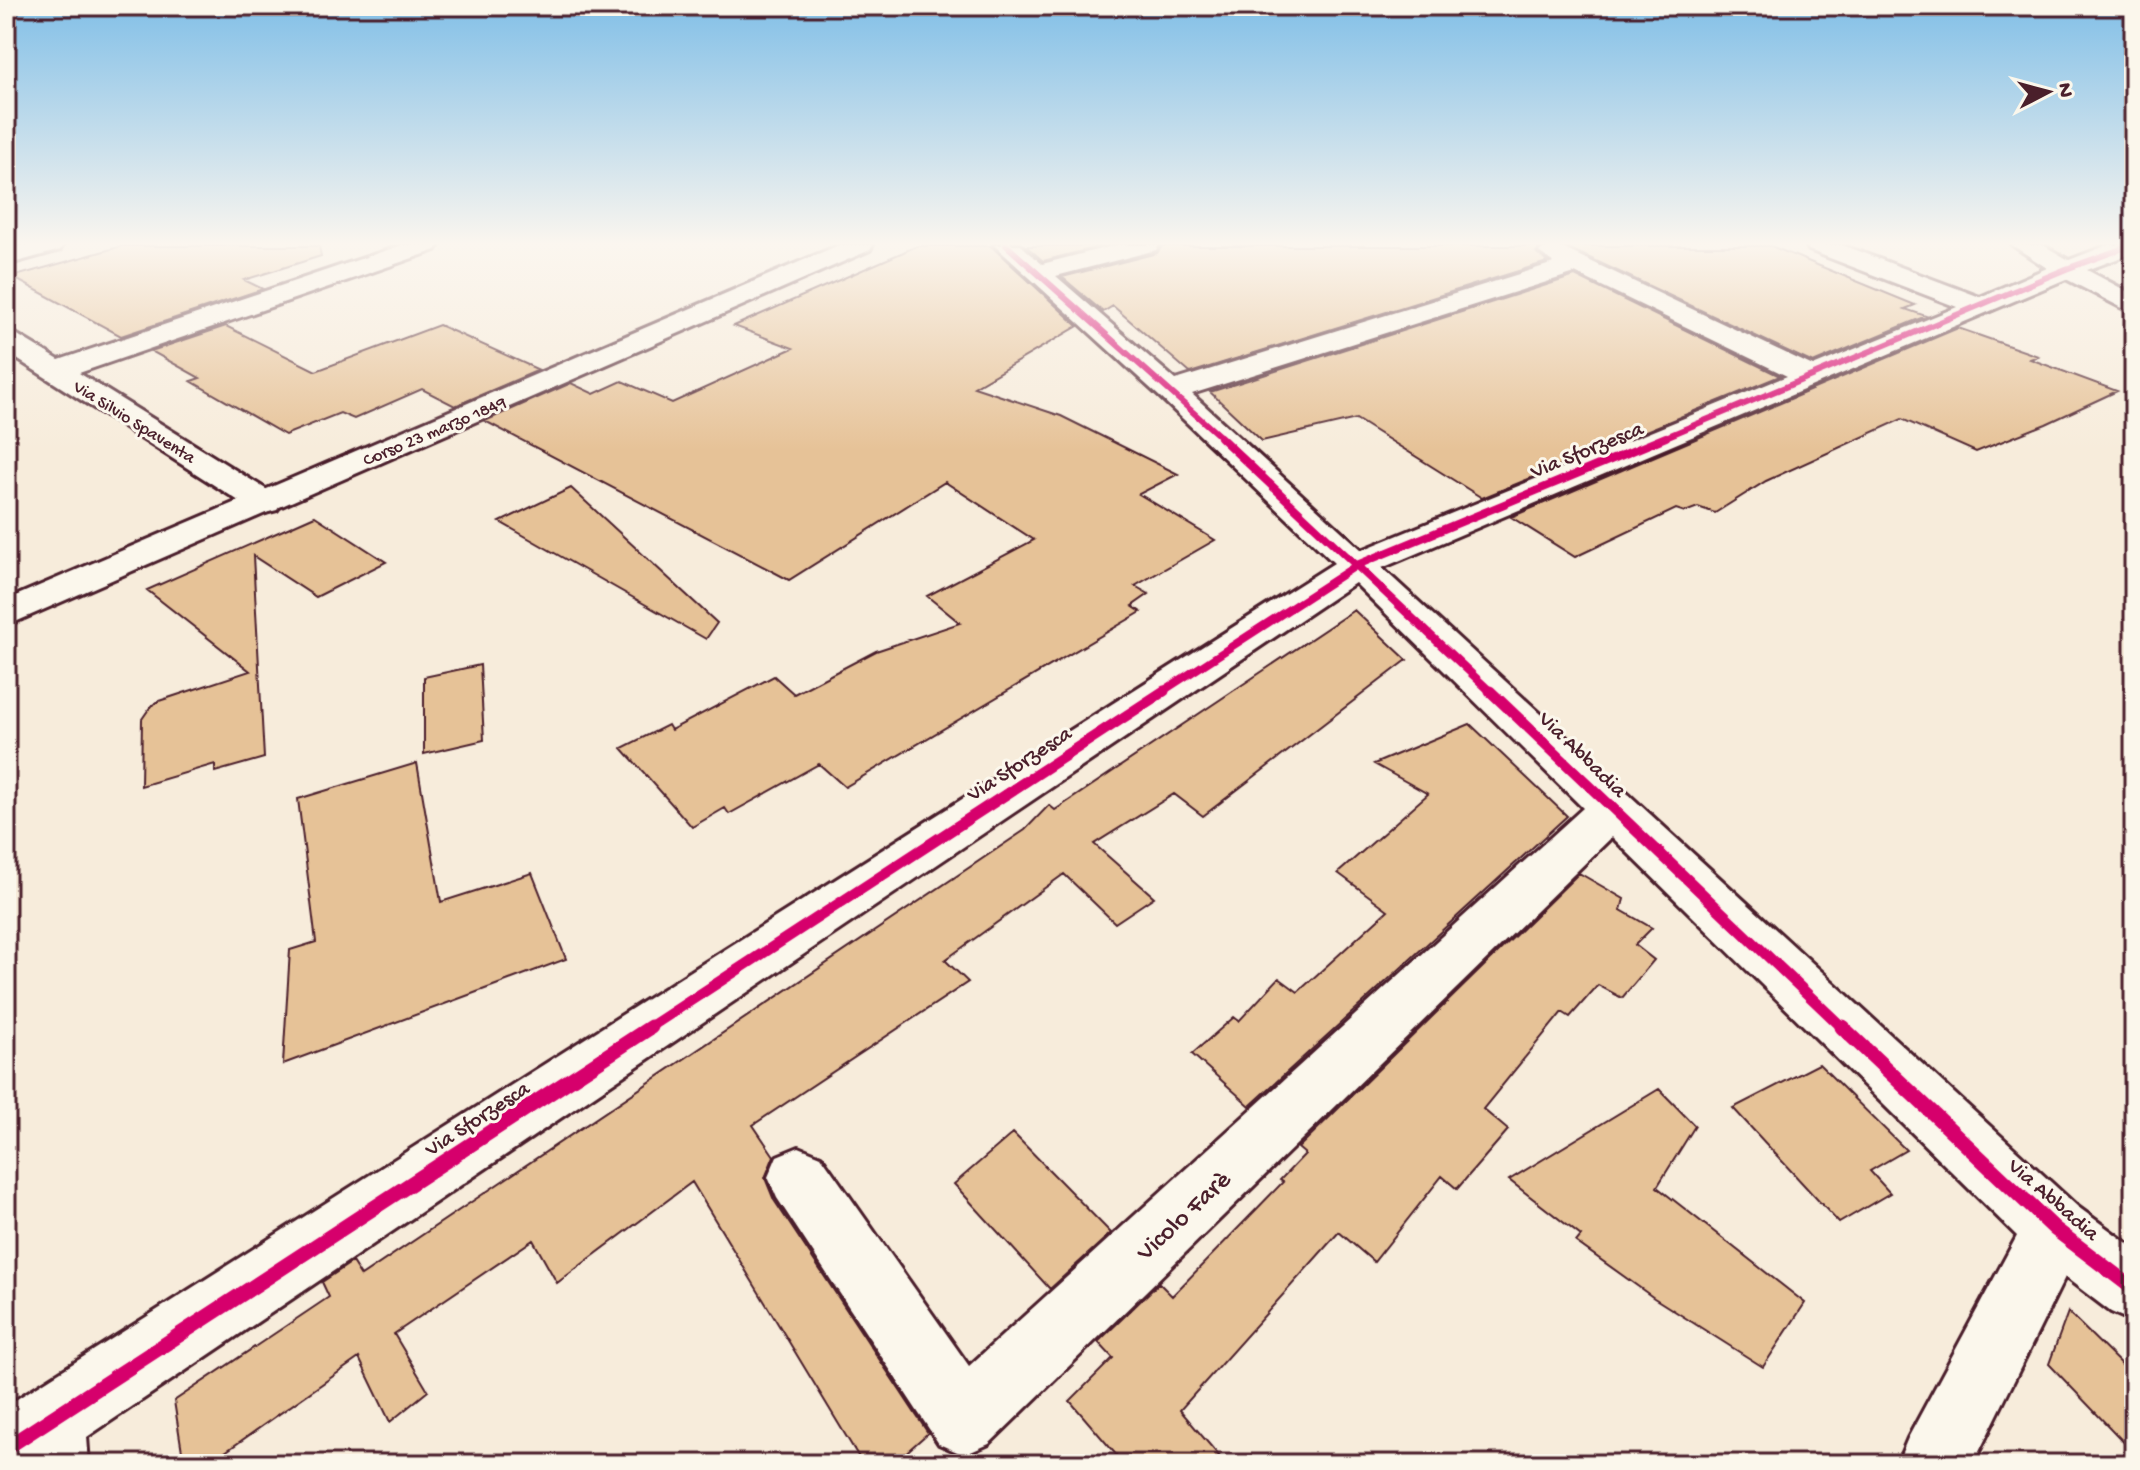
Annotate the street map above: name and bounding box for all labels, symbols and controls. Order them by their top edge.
north arrow [2008,52,2088,132]
text: N [2050,82,2078,99]
street label: Via Silvio Spaventa [68,377,200,470]
street label: Corso 23 marzo 1849 [360,393,510,472]
street label: Via Sforzesca [1526,417,1648,487]
street label: Via Abbadia [1531,707,1631,805]
street label: Via Sforzesca [962,722,1078,809]
street label: Via Sforzesca [420,1077,536,1164]
street label: Via Abbadia [2001,1154,2104,1248]
street label: Vicolo Farè [1131,1165,1239,1270]

